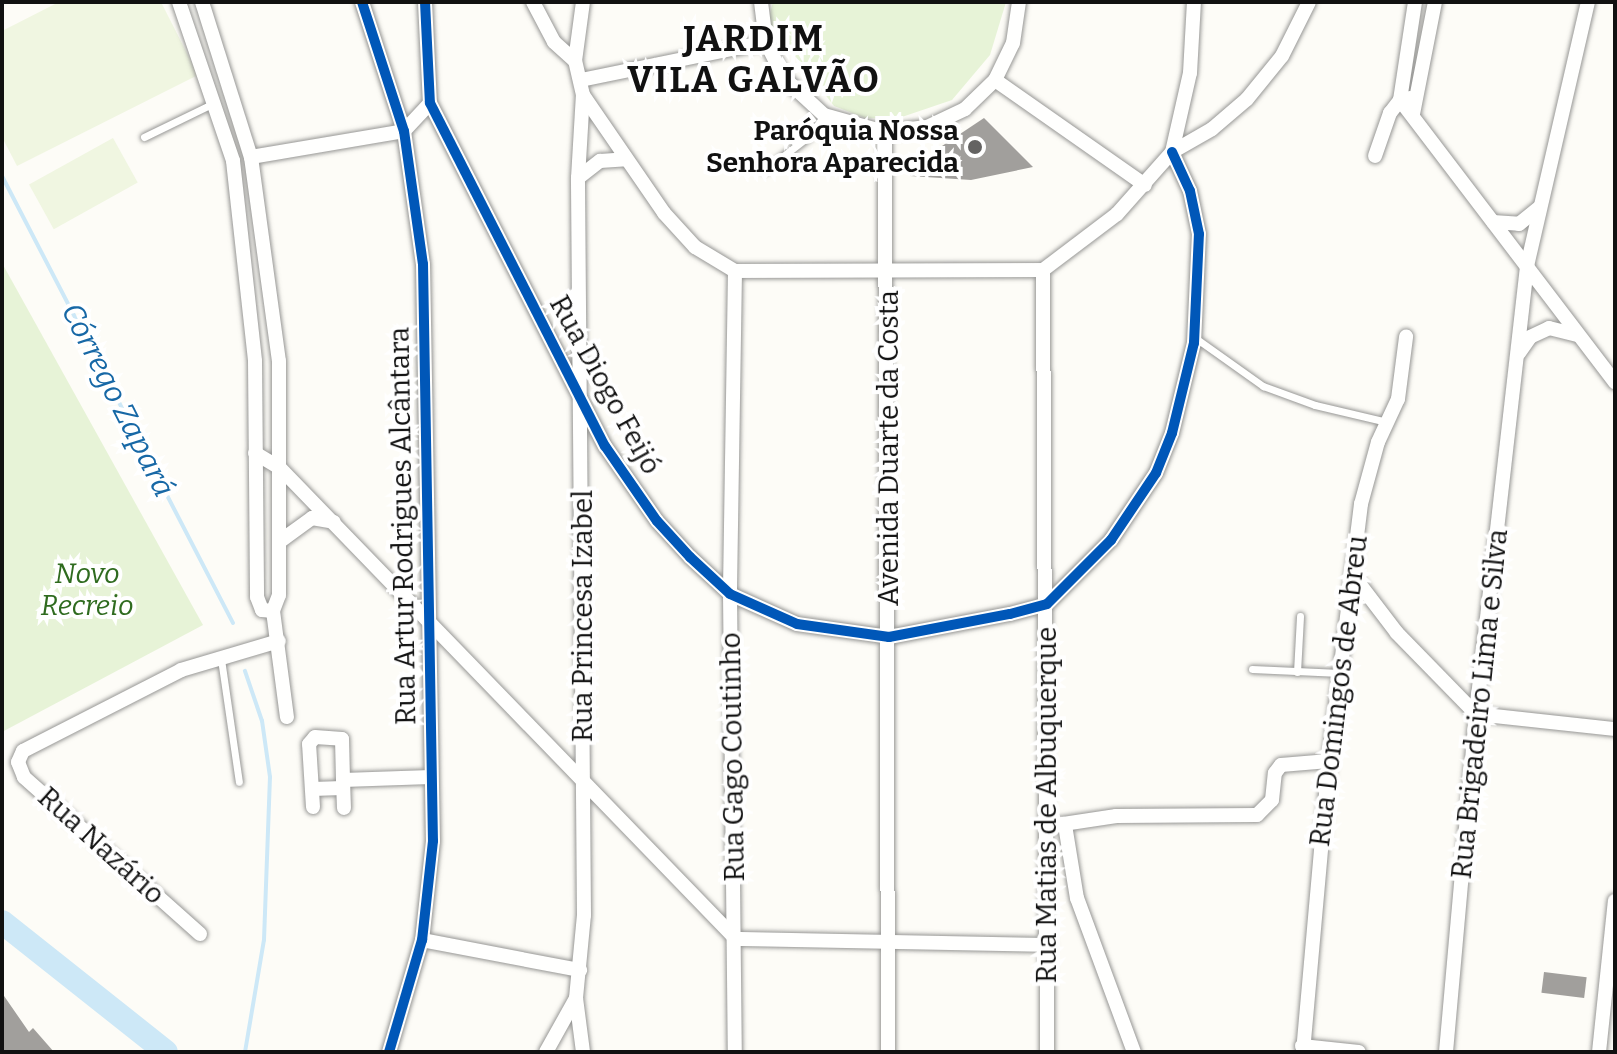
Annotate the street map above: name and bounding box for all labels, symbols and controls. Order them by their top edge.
district label: JARDIM VILA GALVÃO [627,17,881,102]
place label: Paróquia Nossa Senhora Aparecida [706,114,959,180]
marker: Paróquia Nossa Senhora Aparecida [966,138,984,156]
street label: Rua Diogo Feijó [542,290,668,480]
street label: Avenida Duarte da Costa [872,290,906,606]
water label: Córrego Zapará [54,297,182,503]
street label: Rua Artur Rodrigues Alcântara [383,327,423,725]
street label: Rua Princesa Izabel [566,490,600,742]
street label: Rua Brigadeiro Lima e Silva [1445,527,1515,881]
street label: Rua Domingos de Abreu [1303,534,1375,848]
park label: Novo Recreio [41,557,133,623]
street label: Rua Matias de Albuquerque [1030,627,1064,983]
street label: Rua Gago Coutinho [714,632,752,882]
street label: Rua Nazário [31,780,171,912]

